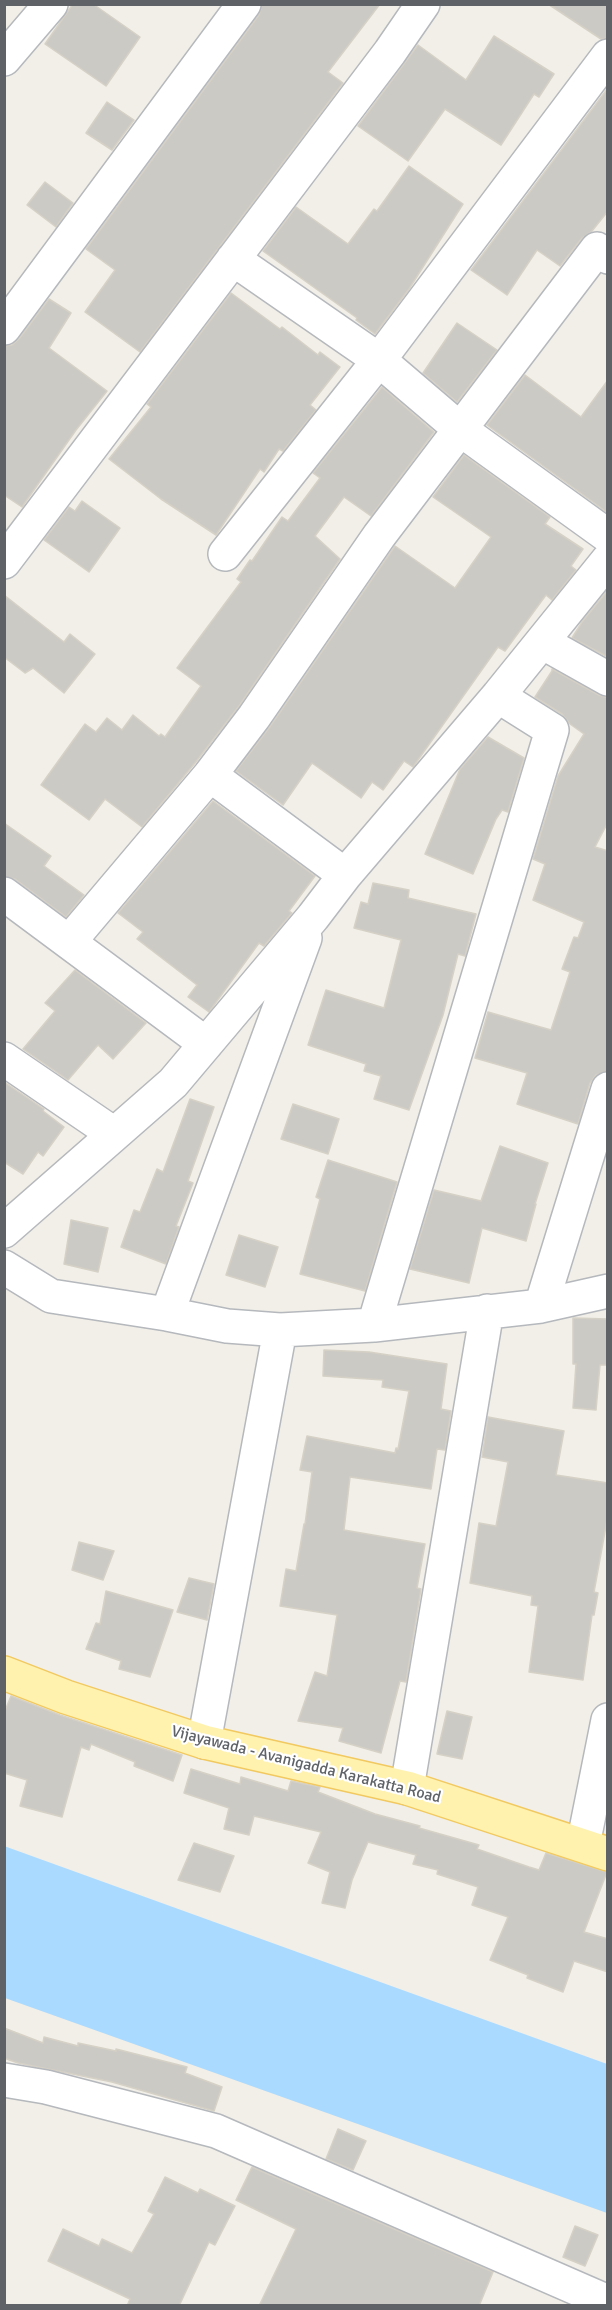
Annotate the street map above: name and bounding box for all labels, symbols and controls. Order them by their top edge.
street label: Vijayawada - Avanigadda Karakatta Road [169,1722,443,1808]

